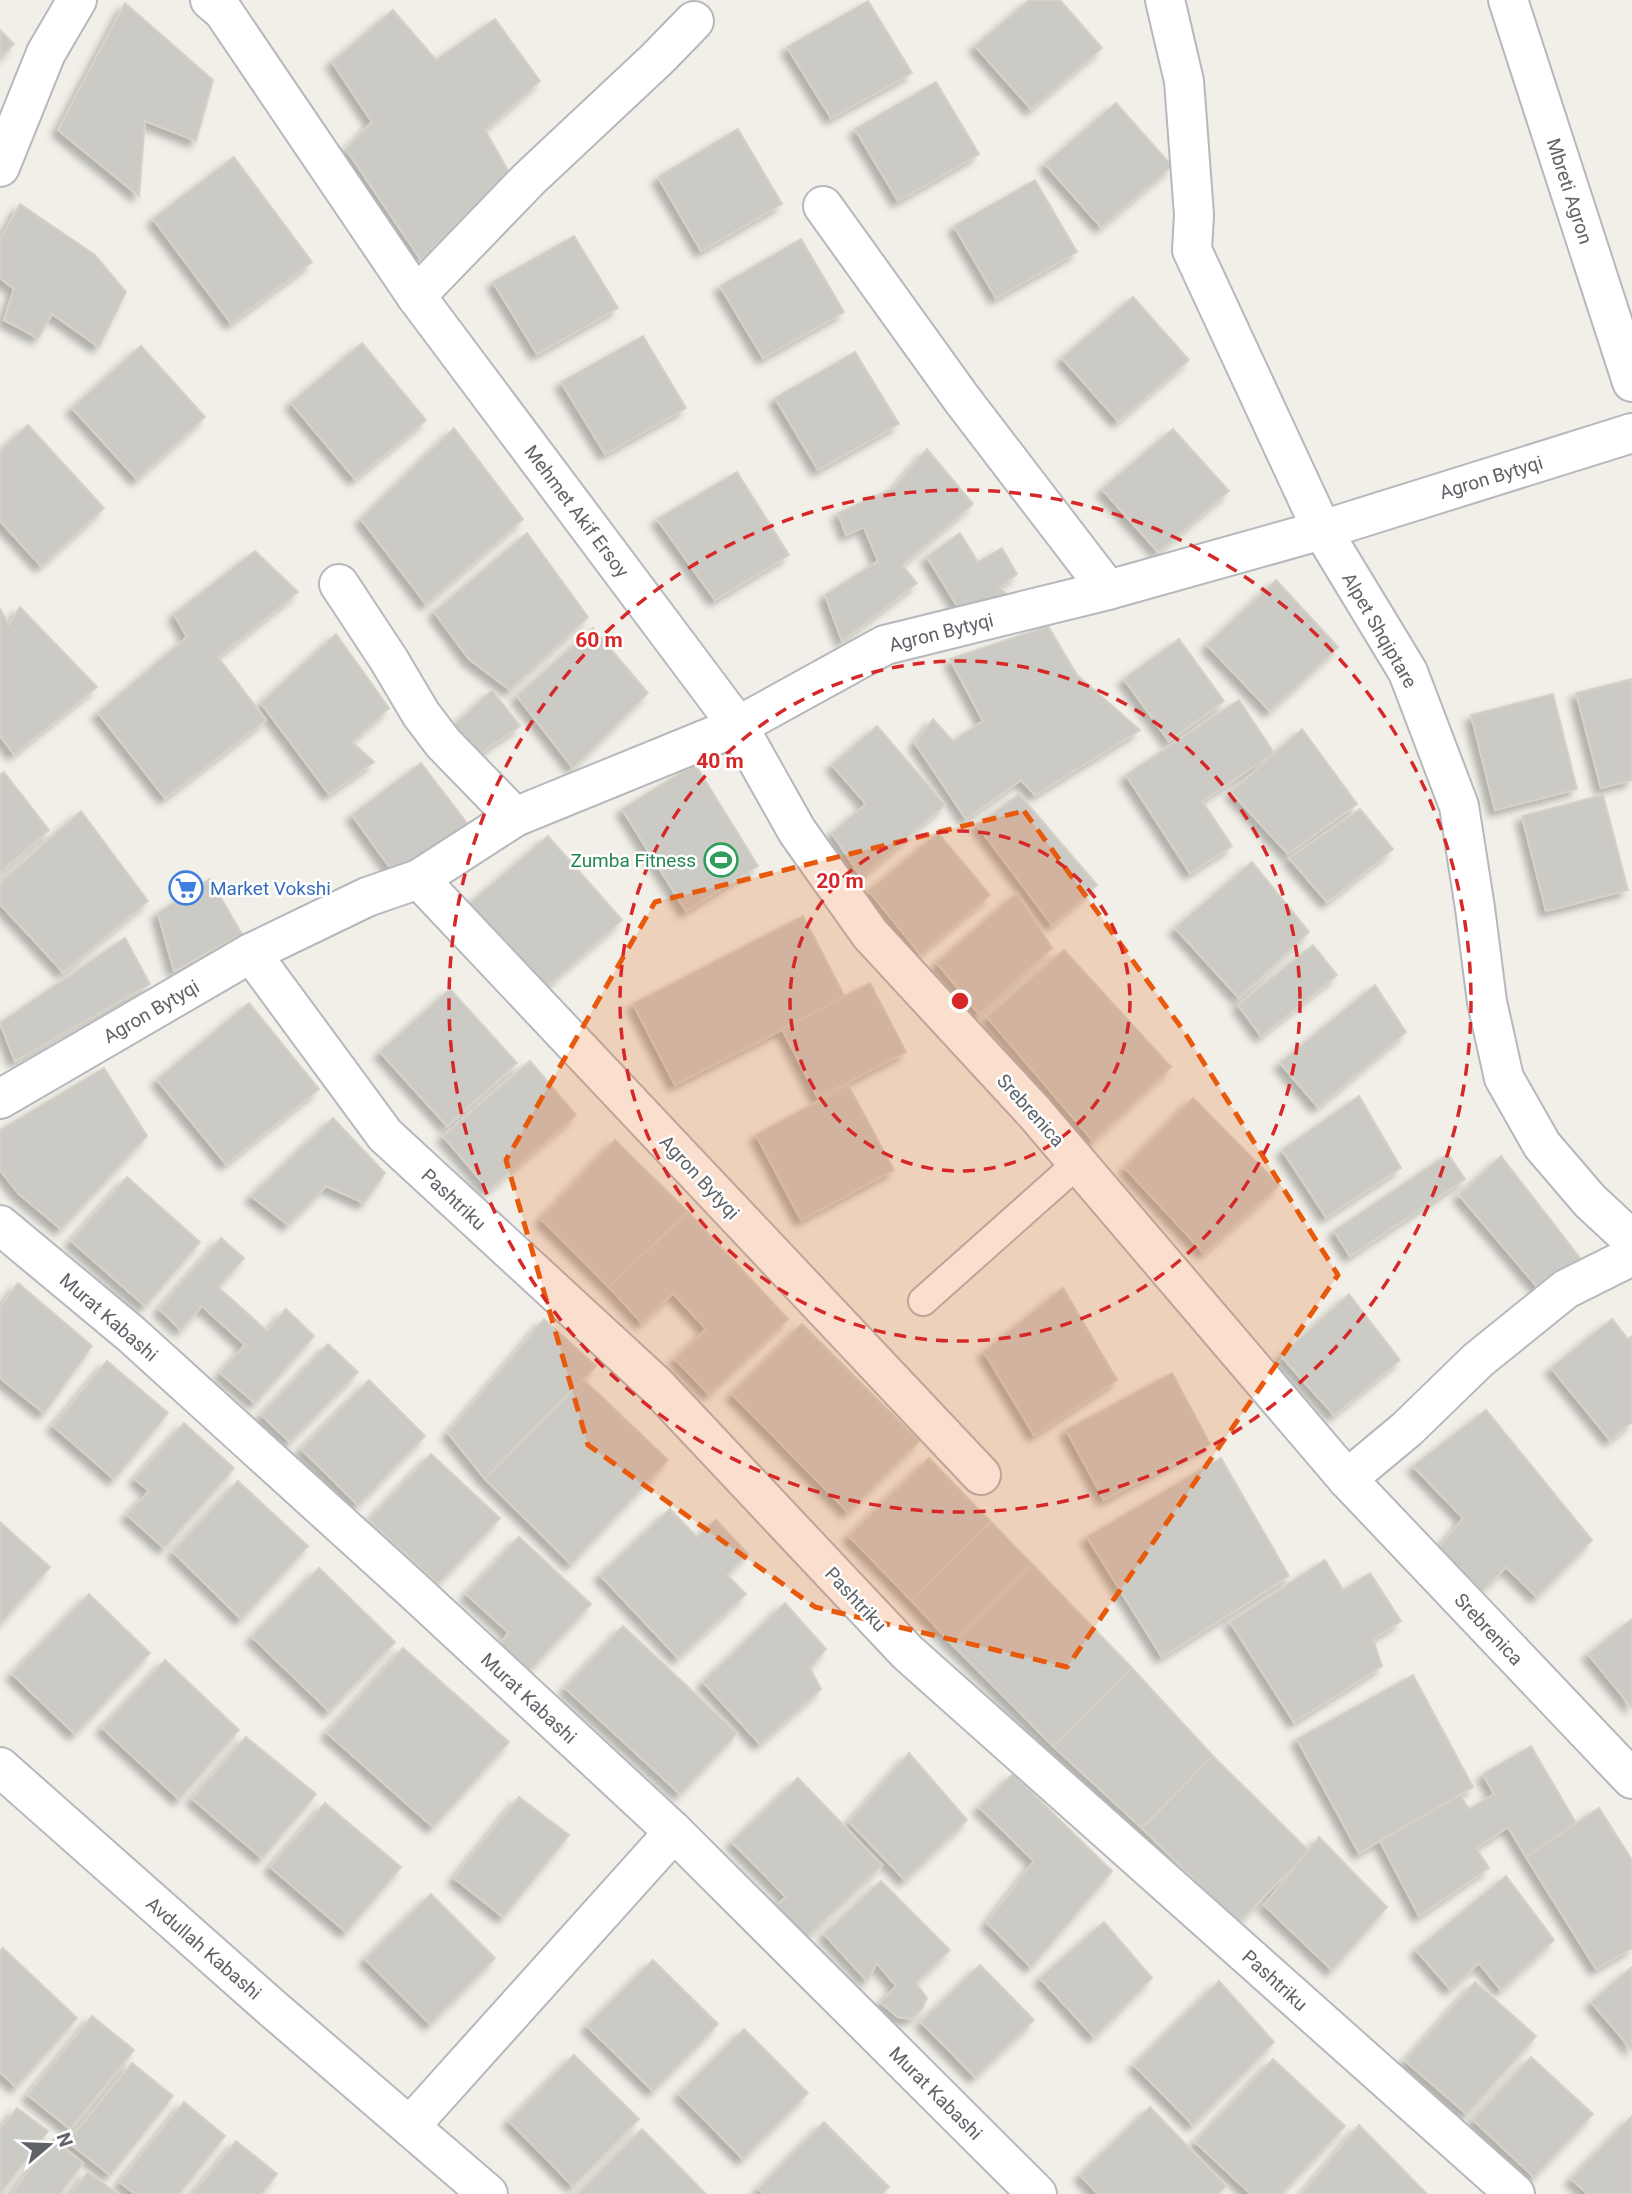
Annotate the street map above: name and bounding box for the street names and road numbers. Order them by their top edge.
street label: Mbreti Agron [1542,135,1597,247]
street label: Mehmet Akif Ersoy [519,441,634,582]
street label: Agron Bytyqi [1437,451,1546,504]
street label: Alpet Shqiptare [1337,568,1422,692]
street label: Agron Bytyqi [887,608,996,657]
street label: Agron Bytyqi [99,975,203,1048]
street label: Srebrenica [992,1069,1069,1151]
street label: Agron Bytyqi [655,1130,744,1224]
street label: Pashtriku [417,1164,491,1235]
street label: Murat Kabashi [55,1268,162,1366]
street label: Pashtriku [820,1562,891,1636]
street label: Srebrenica [1450,1589,1528,1670]
street label: Murat Kabashi [476,1648,581,1749]
street label: Avdullah Kabashi [141,1892,266,2005]
street label: Pashtriku [1237,1945,1312,2016]
street label: Murat Kabashi [884,2042,987,2145]

